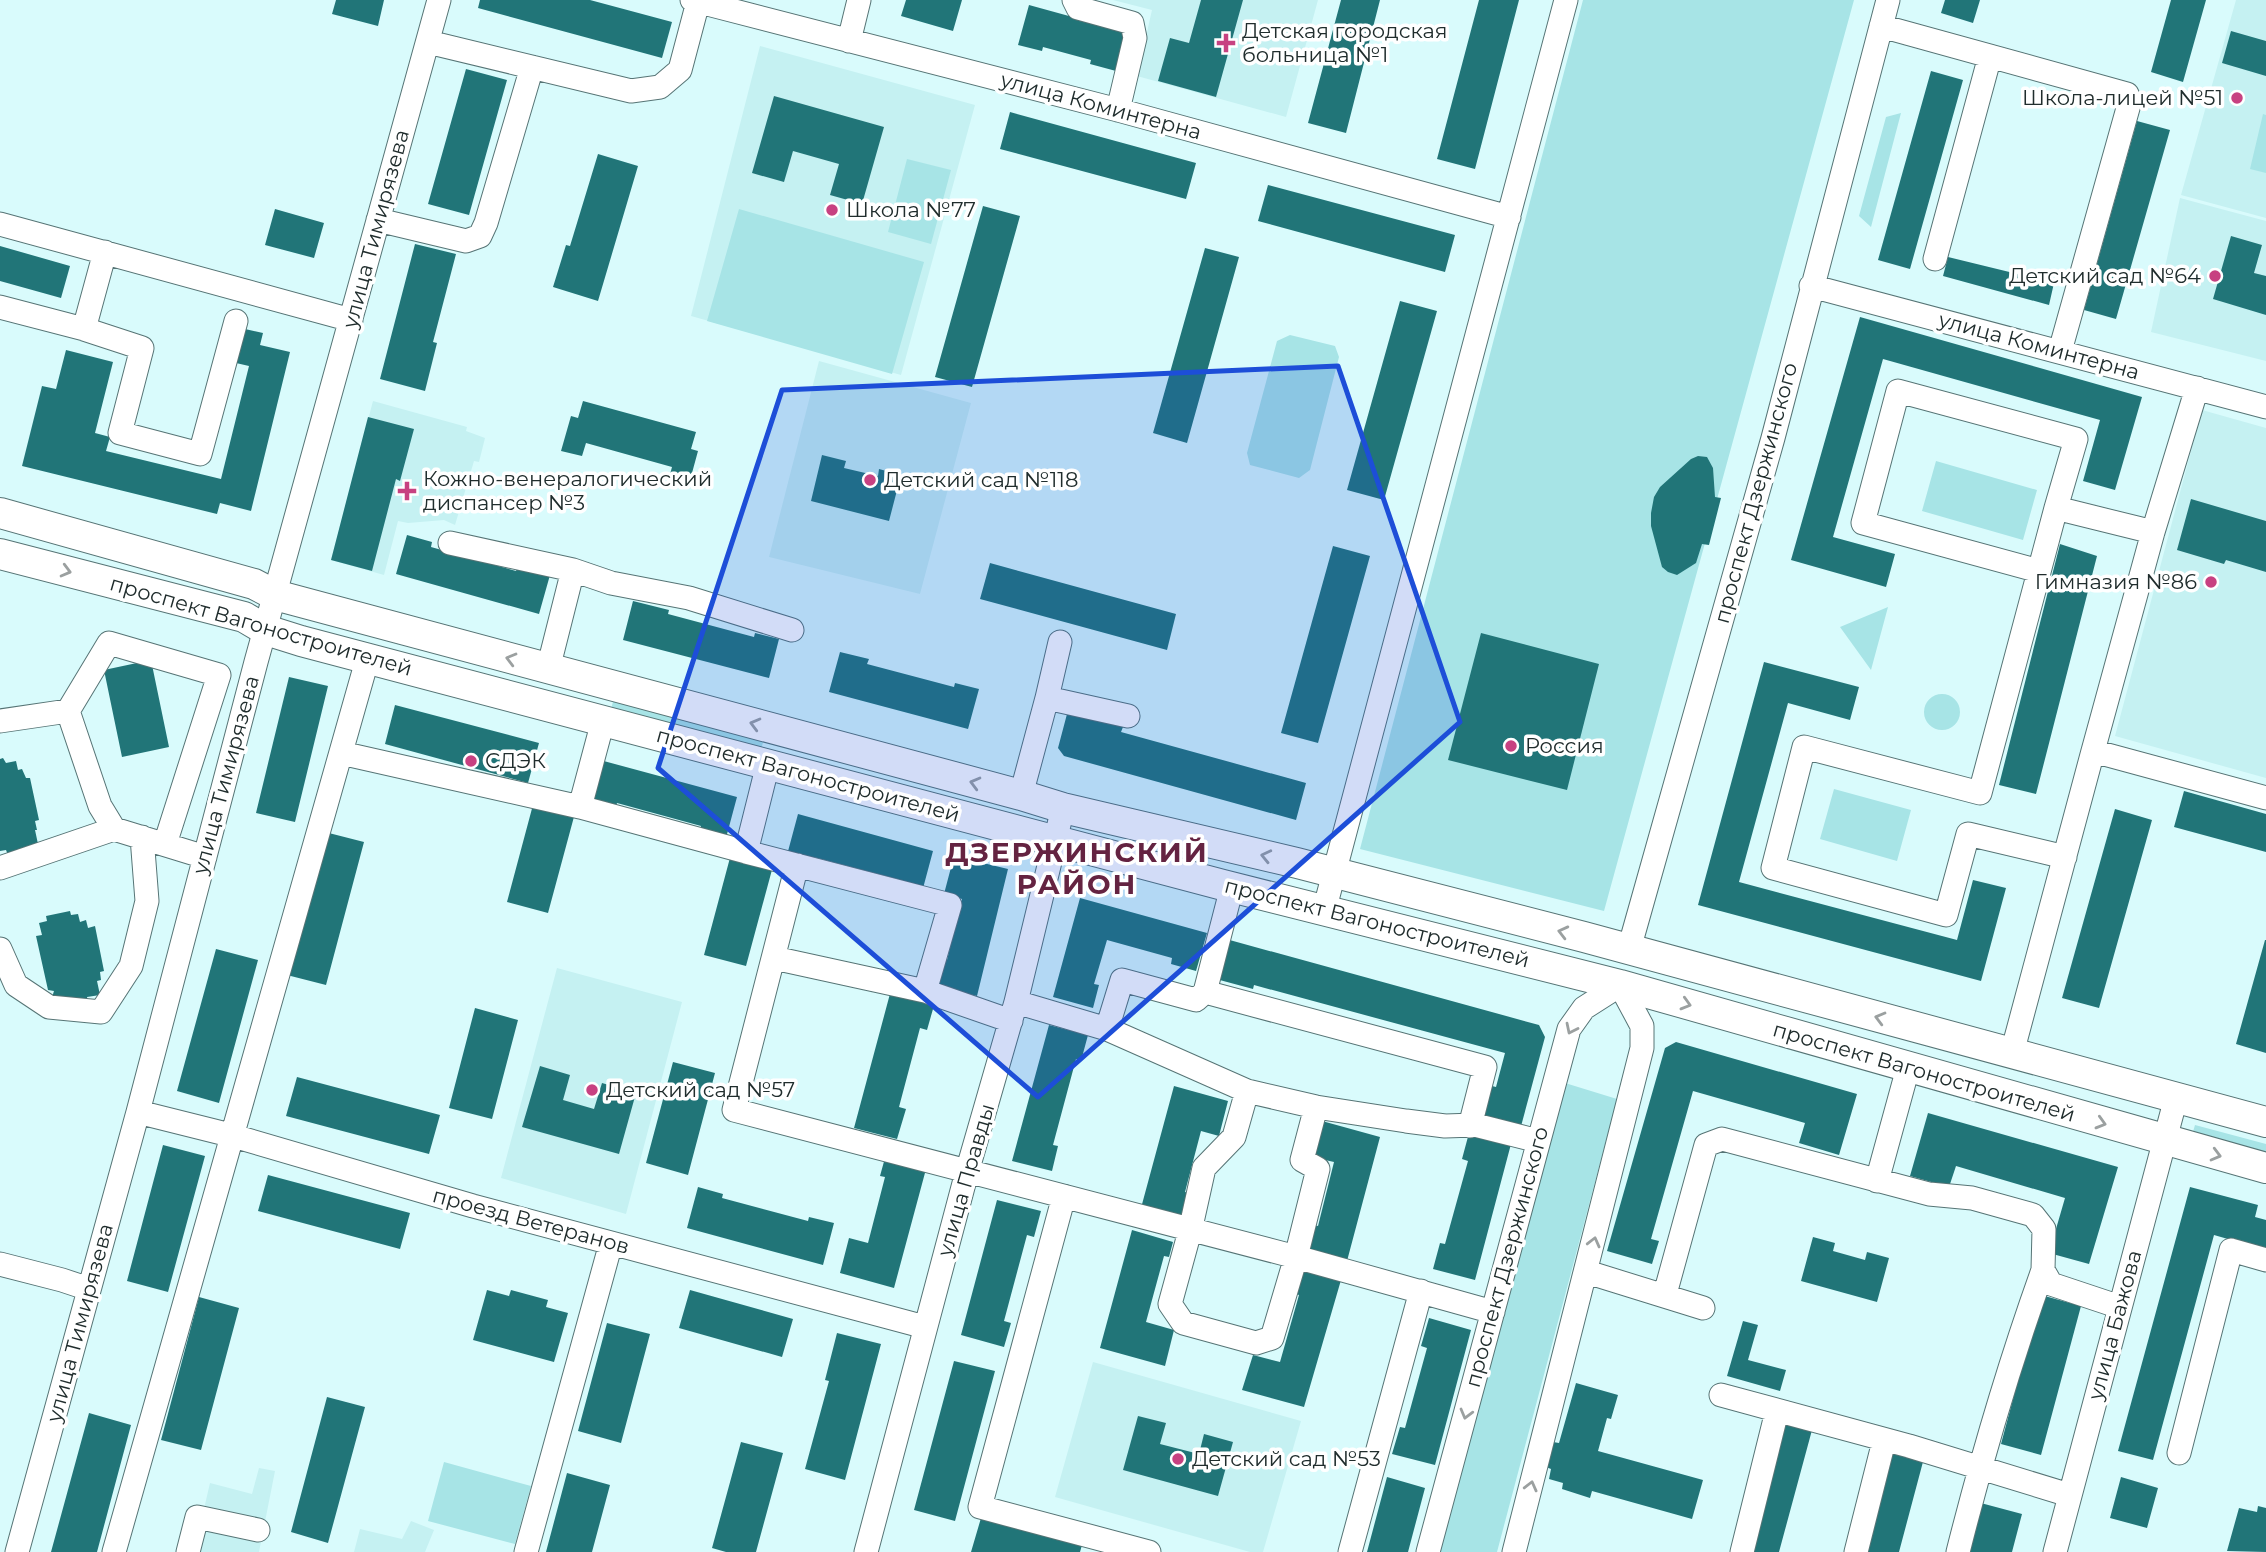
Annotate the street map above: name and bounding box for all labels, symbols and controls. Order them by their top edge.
place label: Детская городская больница №1 [1242,18,1448,67]
marker: Детская городская больница №1 [1216,33,1236,53]
street label: улица Коминтерна [997,66,1204,144]
place label: Школа-лицей №51 [2022,85,2223,110]
marker: Школа-лицей №51 [2229,90,2245,106]
street label: улица Тимирязева [337,127,414,332]
place label: Школа №77 [846,197,976,222]
marker: Школа №77 [824,202,840,218]
place label: Детский сад №64 [2009,263,2201,288]
marker: Детский сад №64 [2207,268,2223,284]
street label: улица Коминтерна [1935,306,2142,384]
street label: проспект Дзержинского [1709,360,1802,626]
place label: Кожно-венералогический диспансер №3 [423,466,712,515]
place label: Детский сад №118 [884,467,1078,492]
marker: Детский сад №118 [862,472,878,488]
marker: Кожно-венералогический диспансер №3 [397,481,417,501]
one-way arrow [60,563,72,577]
place label: Гимназия №86 [2035,569,2197,594]
street label: проспект Вагоностроителей [107,570,415,681]
marker: Гимназия №86 [2203,574,2219,590]
one-way arrow [505,652,517,667]
street label: улица Тимирязева [187,673,264,878]
one-way arrow [749,718,761,732]
street label: проспект Вагоностроителей [654,722,963,827]
place label: Россия [1525,733,1604,758]
marker: Россия [1503,738,1519,754]
place label: СДЭК [485,748,546,773]
marker: СДЭК [463,753,479,769]
one-way arrow [969,776,981,791]
district label: ДЗЕРЖИНСКИЙ РАЙОН [945,835,1209,901]
one-way arrow [1260,849,1272,864]
street label: проспект Вагоностроителей [1222,872,1532,973]
one-way arrow [1557,926,1569,940]
one-way arrow [1680,995,1692,1010]
one-way arrow [1874,1011,1886,1026]
street label: проспект Вагоностроителей [1770,1016,2078,1127]
one-way arrow [1565,1022,1579,1034]
place label: Детский сад №57 [606,1077,795,1102]
marker: Детский сад №57 [584,1082,600,1098]
street label: улица Правды [931,1101,999,1260]
one-way arrow [2095,1115,2107,1129]
street label: проспект Дзержинского [1460,1124,1553,1390]
one-way arrow [2209,1147,2221,1161]
street label: проезд Ветеранов [430,1182,632,1259]
street label: улица Тимирязева [41,1221,118,1426]
one-way arrow [1586,1236,1600,1248]
street label: улица Бажова [2082,1247,2147,1403]
one-way arrow [1459,1407,1474,1419]
place label: Детский сад №53 [1192,1446,1381,1471]
marker: Детский сад №53 [1170,1451,1186,1467]
one-way arrow [1523,1480,1537,1492]

